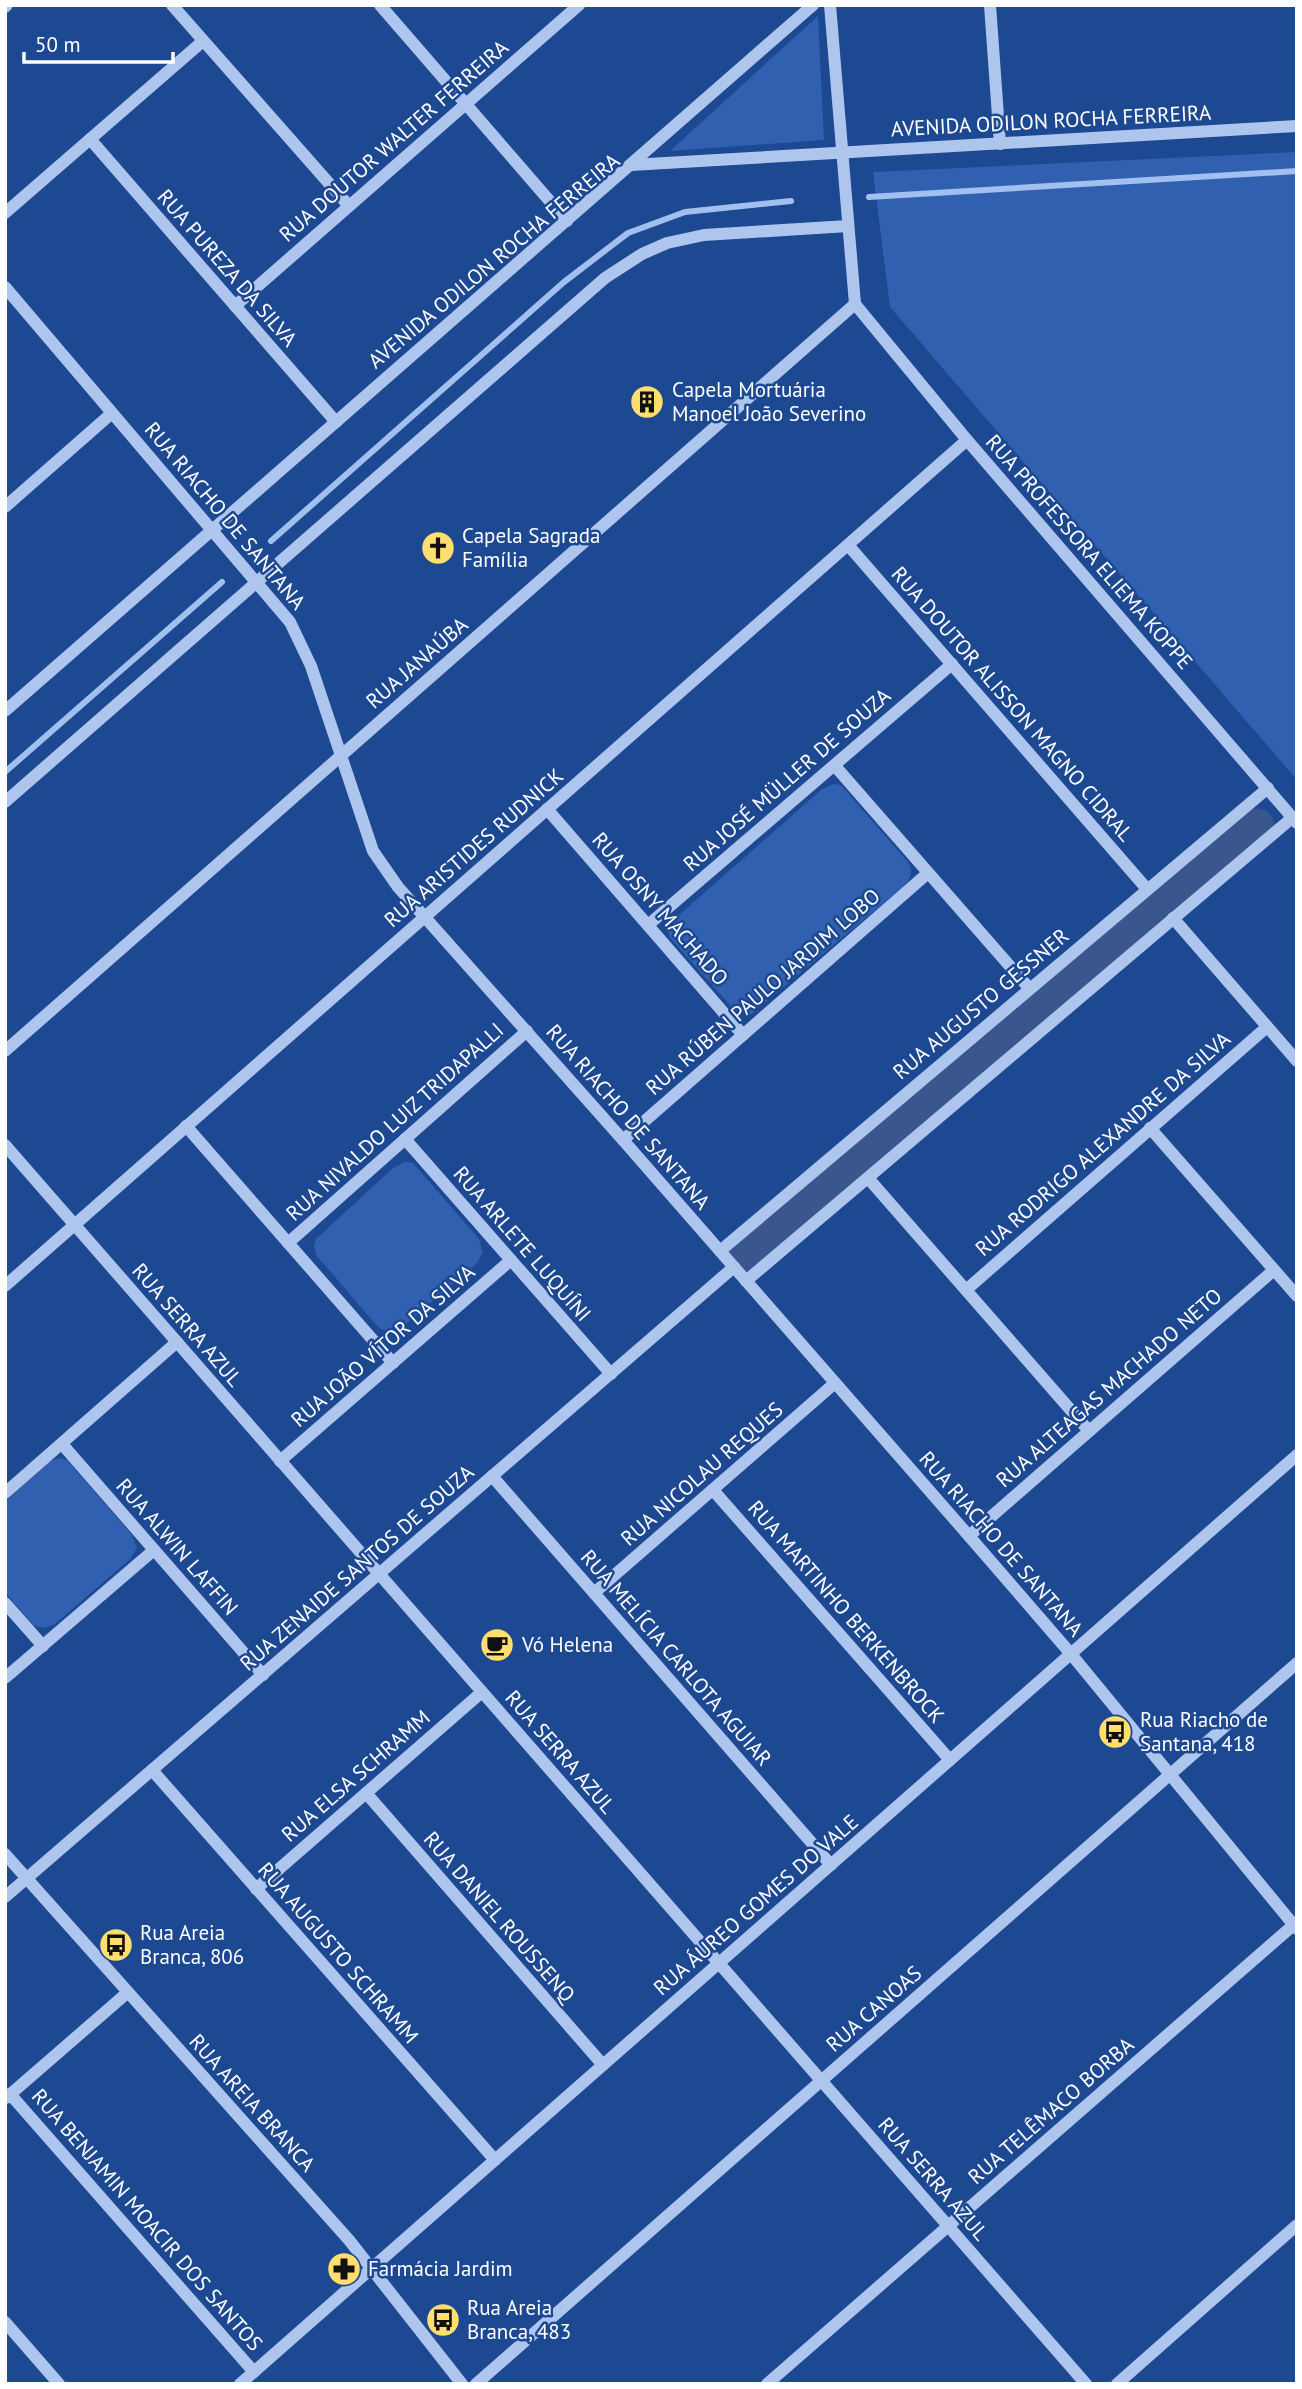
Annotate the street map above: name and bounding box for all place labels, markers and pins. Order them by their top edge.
place label: Capela Mortuária Manoel João Severino [672,376,866,427]
building icon: Capela Mortuária Manoel João Severino [628,383,666,421]
place label: Capela Sagrada Família [462,522,600,573]
church icon: Capela Sagrada Família [419,529,457,567]
cafe icon: Vó Helena [478,1626,516,1664]
place label: Vó Helena [521,1631,613,1658]
place label: Rua Riacho de Santana, 418 [1140,1706,1268,1757]
bus stop icon: Rua Riacho de Santana, 418 [1096,1713,1134,1751]
place label: Rua Areia Branca, 806 [140,1919,244,1970]
bus stop icon: Rua Areia Branca, 806 [97,1926,135,1964]
pharmacy icon: Farmácia Jardim [325,2250,363,2288]
place label: Farmácia Jardim [368,2255,513,2282]
place label: Rua Areia Branca, 483 [467,2294,571,2345]
bus stop icon: Rua Areia Branca, 483 [424,2301,462,2339]

